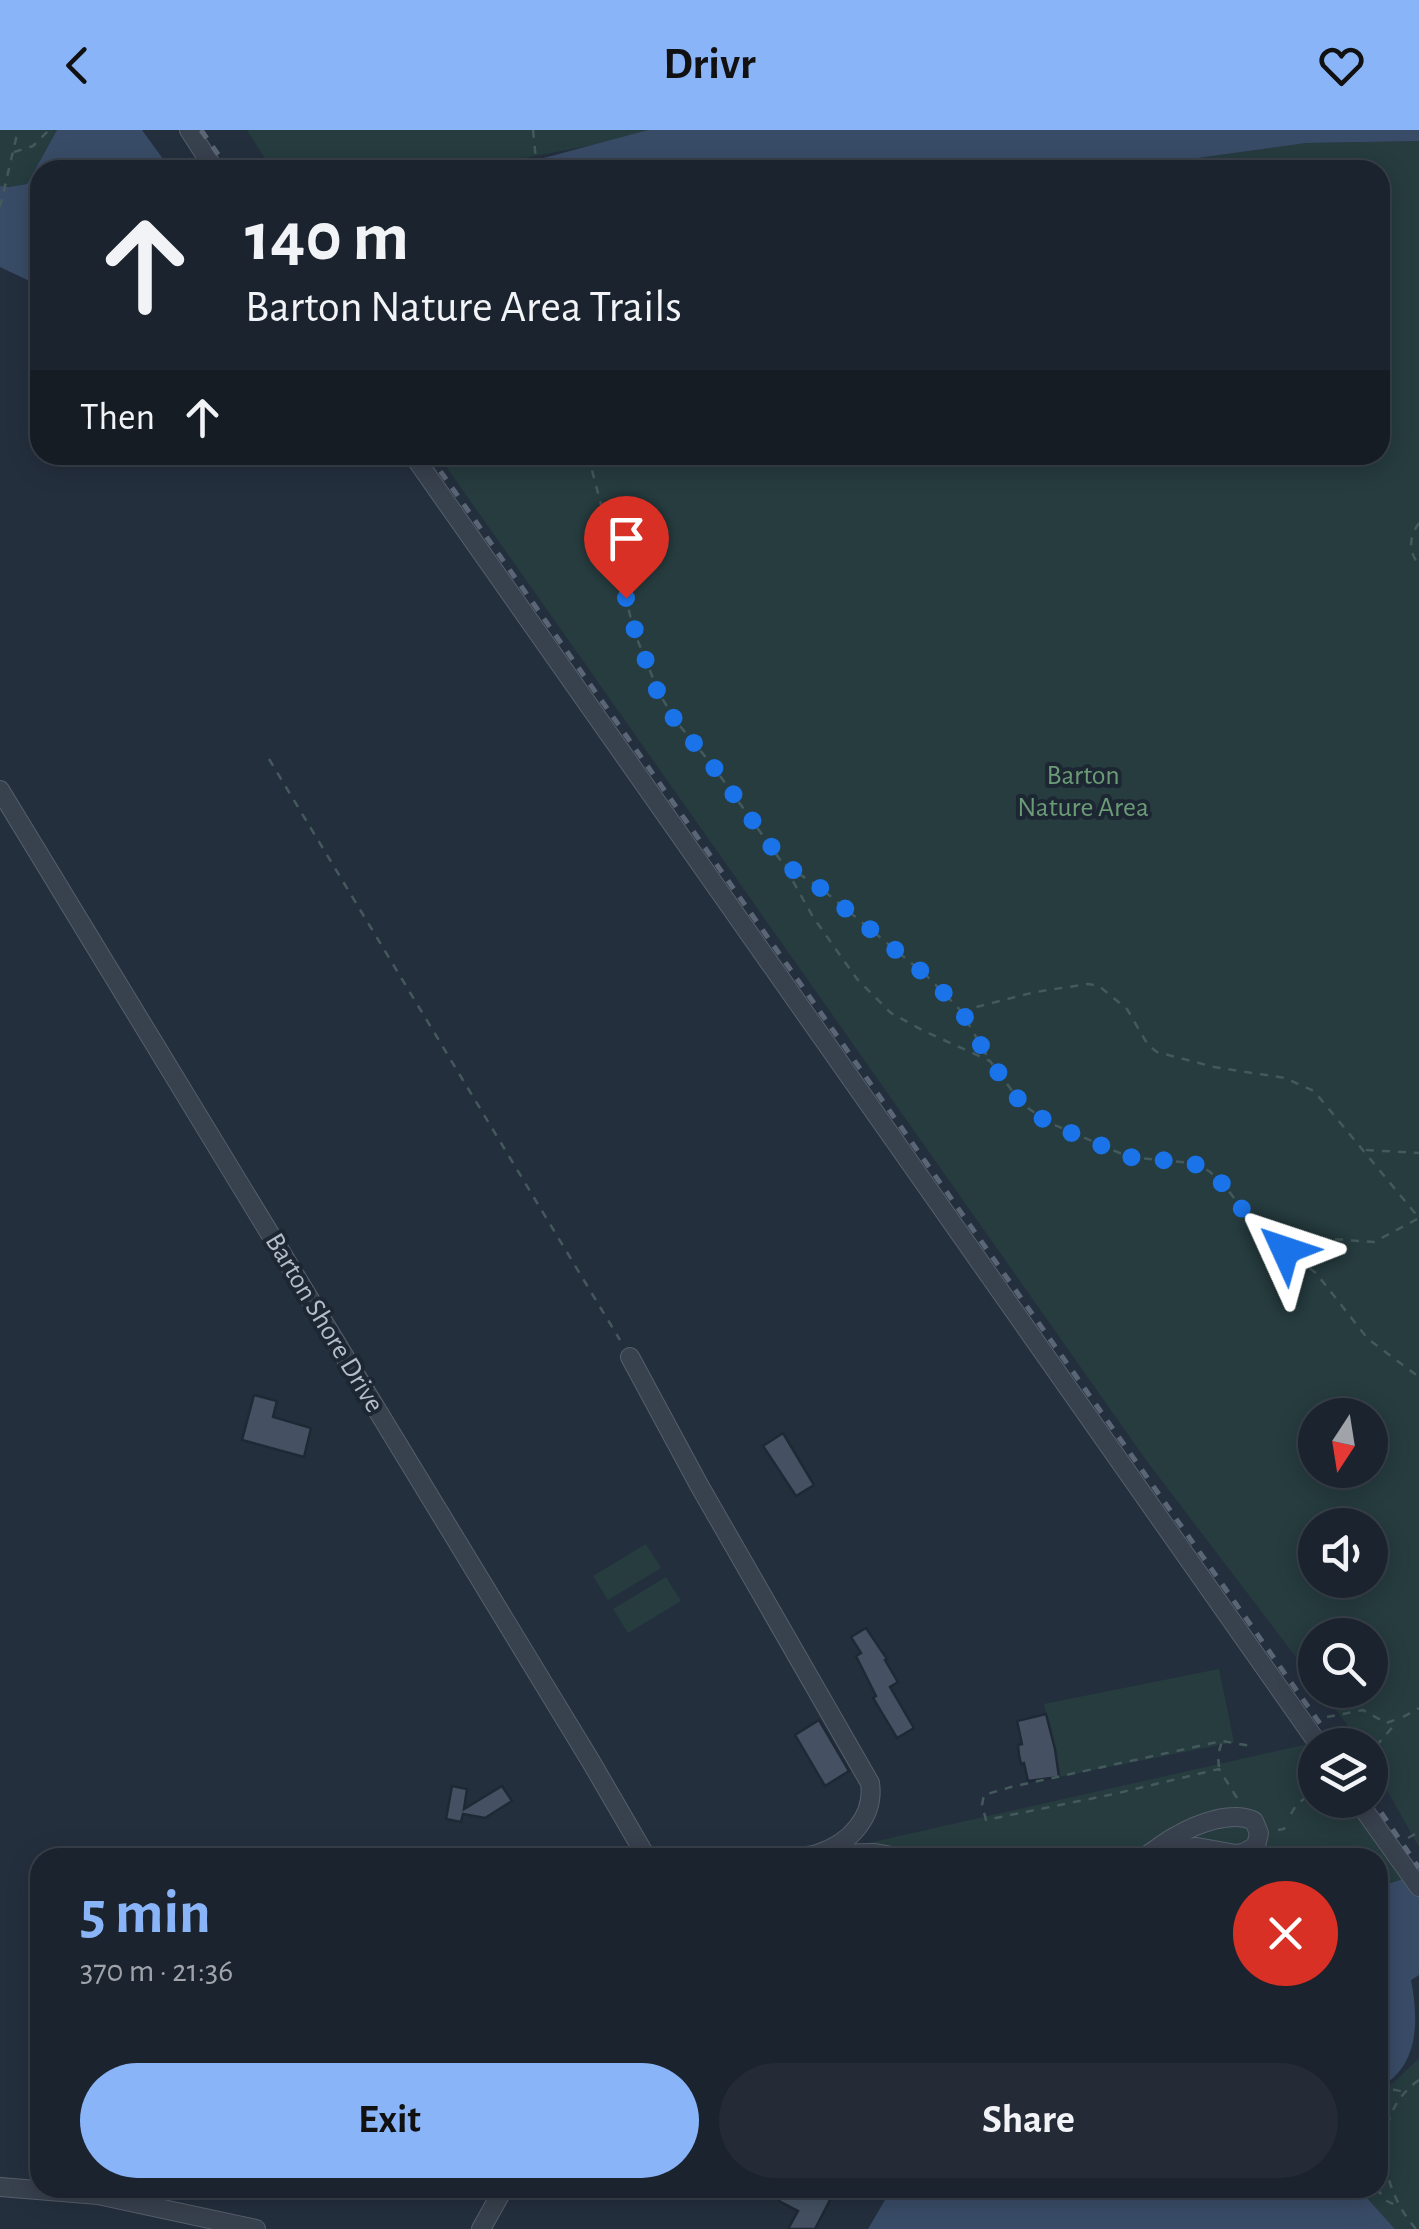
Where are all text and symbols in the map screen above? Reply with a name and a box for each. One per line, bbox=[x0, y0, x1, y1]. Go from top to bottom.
icon: back bbox=[50, 38, 105, 93]
icon: heart bbox=[1314, 38, 1369, 93]
text: Drivr bbox=[663, 42, 756, 87]
icon: ahead bbox=[80, 200, 210, 330]
text: 140 m bbox=[245, 203, 409, 273]
text: Barton Nature Area Trails bbox=[245, 285, 682, 330]
icon: ahead bbox=[175, 390, 230, 445]
text: Then bbox=[80, 399, 155, 437]
pin bbox=[584, 496, 669, 599]
icon: arrive bbox=[599, 511, 654, 566]
park label: Barton Nature Area bbox=[1017, 762, 1149, 822]
position arrow bbox=[1233, 1198, 1337, 1302]
street label: Barton Shore Drive bbox=[260, 1229, 388, 1417]
north arrow bbox=[1298, 1398, 1388, 1488]
map controls bbox=[1298, 1398, 1388, 1818]
button: sound bbox=[1298, 1508, 1388, 1598]
button: search bbox=[1298, 1618, 1388, 1708]
button: layers bbox=[1298, 1728, 1388, 1818]
button: close bbox=[1233, 1881, 1338, 1986]
text: 5 min bbox=[80, 1884, 211, 1944]
text: 370 m · 21:36 bbox=[80, 1955, 233, 1987]
button: Exit bbox=[80, 2063, 699, 2178]
button: Share bbox=[719, 2063, 1338, 2178]

